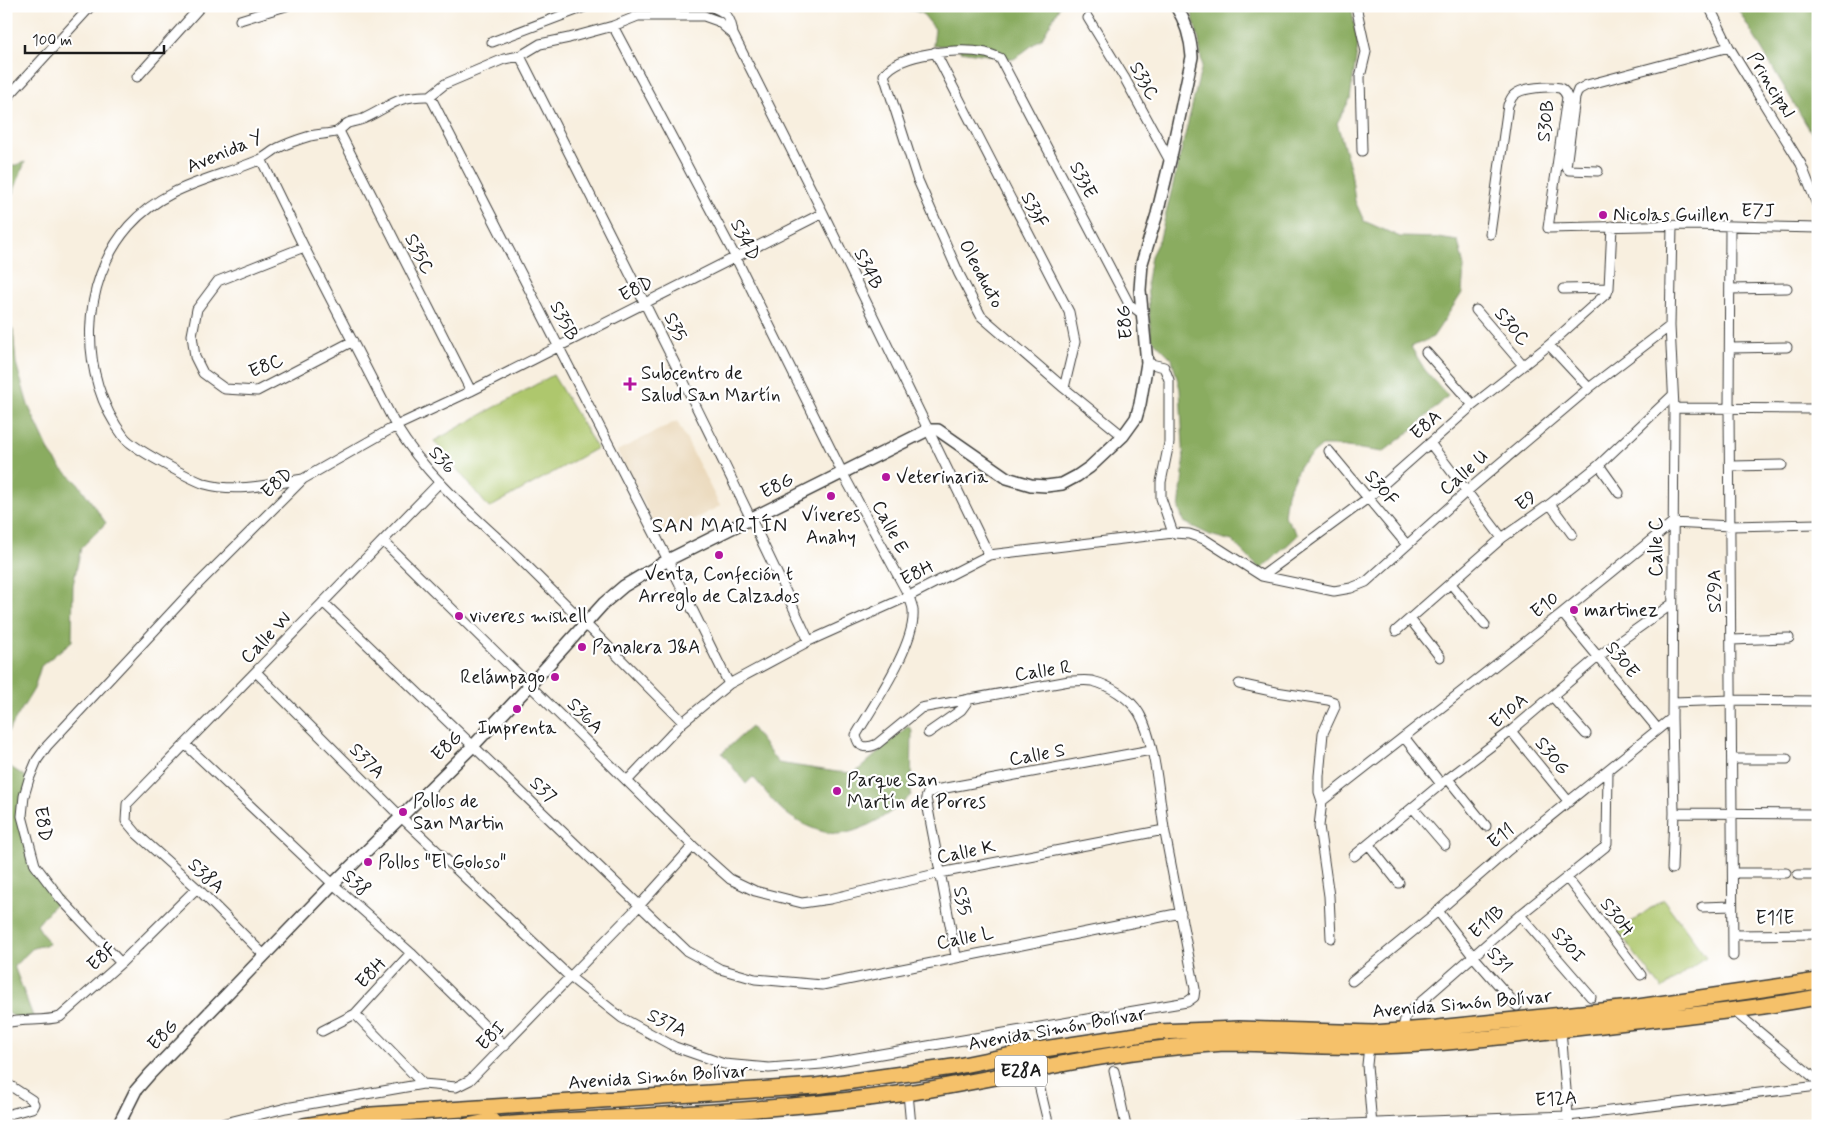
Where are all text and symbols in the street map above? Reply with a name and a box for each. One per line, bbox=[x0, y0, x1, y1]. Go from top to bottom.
scale bar bbox=[25, 22, 164, 54]
text: 100 m bbox=[32, 31, 72, 51]
street label: Principal bbox=[1741, 48, 1801, 123]
street label: S33C bbox=[1123, 57, 1165, 105]
street label: S30B bbox=[1531, 99, 1561, 143]
street label: Avenida Y bbox=[183, 125, 267, 179]
street label: S33E bbox=[1063, 157, 1103, 203]
street label: S33F bbox=[1014, 188, 1054, 232]
street label: E7J bbox=[1741, 198, 1775, 224]
place label: Nicolas Guillen bbox=[1613, 203, 1729, 228]
marker: Nicolas Guillen bbox=[1597, 209, 1609, 221]
street label: S34D bbox=[724, 215, 766, 265]
street label: S35C bbox=[398, 229, 440, 279]
street label: Oleoducto bbox=[952, 235, 1010, 313]
street label: S34B bbox=[847, 244, 889, 294]
street label: E8D bbox=[615, 270, 657, 308]
street label: S35B bbox=[543, 297, 585, 345]
street label: S30C bbox=[1488, 302, 1536, 352]
street label: E8G bbox=[1111, 304, 1139, 340]
street label: S35 bbox=[657, 308, 693, 346]
street label: E8C bbox=[245, 348, 288, 384]
place label: Subcentro de Salud San Martín bbox=[641, 361, 781, 408]
marker: Subcentro de Salud San Martín bbox=[623, 377, 637, 391]
street label: E8A bbox=[1405, 404, 1447, 446]
street label: S36 bbox=[423, 441, 461, 479]
street label: Calle U bbox=[1434, 445, 1494, 501]
street label: E8D bbox=[256, 462, 298, 504]
place label: Veterinaria bbox=[896, 465, 989, 490]
street label: S30F bbox=[1359, 465, 1403, 511]
street label: E8G bbox=[756, 467, 798, 505]
marker: Veterinaria bbox=[880, 471, 892, 483]
street label: E9 bbox=[1510, 485, 1542, 517]
marker: Víveres Anahy bbox=[825, 490, 837, 502]
street label: Calle E bbox=[866, 496, 914, 558]
place label: Víveres Anahy bbox=[801, 503, 861, 550]
district label: SAN MARTÍN bbox=[652, 512, 788, 540]
street label: Calle C bbox=[1644, 517, 1669, 577]
marker: Venta, Confeción t Arreglo de Calzados bbox=[713, 549, 725, 561]
street label: E8H bbox=[896, 554, 938, 592]
place label: Venta, Confeción t Arreglo de Calzados bbox=[638, 562, 800, 611]
street label: S29A bbox=[1702, 569, 1728, 613]
street label: E10 bbox=[1525, 586, 1565, 624]
place label: martinez bbox=[1584, 598, 1658, 623]
place label: viveres mishell bbox=[469, 604, 587, 629]
marker: martinez bbox=[1568, 604, 1580, 616]
street label: Calle W bbox=[235, 607, 297, 669]
marker: viveres mishell bbox=[453, 610, 465, 622]
place label: Panalera J&A bbox=[592, 635, 700, 660]
street label: S30E bbox=[1599, 636, 1645, 684]
marker: Panalera J&A bbox=[576, 641, 588, 653]
street label: Calle R bbox=[1013, 655, 1073, 687]
place label: Relámpago bbox=[460, 665, 545, 692]
marker: Relámpago bbox=[549, 671, 561, 683]
street label: E10A bbox=[1485, 688, 1533, 734]
street label: S36A bbox=[561, 692, 609, 740]
marker: Imprenta bbox=[511, 703, 523, 715]
place label: Imprenta bbox=[478, 716, 557, 741]
street label: E8G bbox=[426, 725, 468, 767]
street label: S30G bbox=[1529, 732, 1575, 780]
street label: S37A bbox=[344, 738, 390, 784]
street label: Calle S bbox=[1007, 738, 1067, 772]
place label: Parque San Martín de Porres bbox=[847, 768, 986, 815]
street label: S37 bbox=[524, 771, 562, 809]
marker: Parque San Martín de Porres bbox=[831, 785, 843, 797]
place label: Pollos de San Martin bbox=[413, 789, 504, 836]
street label: E8D bbox=[28, 805, 58, 843]
marker: Pollos de San Martin bbox=[397, 806, 409, 818]
street label: E11 bbox=[1482, 818, 1520, 854]
street label: Calle K bbox=[934, 834, 998, 870]
place label: Pollos "El Goloso" bbox=[378, 850, 506, 875]
street label: S38A bbox=[182, 853, 230, 899]
marker: Pollos "El Goloso" bbox=[362, 856, 374, 868]
street label: S38 bbox=[337, 864, 375, 902]
street label: S35 bbox=[947, 884, 977, 918]
street label: S30H bbox=[1594, 893, 1640, 941]
street label: E11B bbox=[1464, 900, 1510, 944]
street label: E11E bbox=[1756, 906, 1794, 931]
street label: Calle L bbox=[934, 920, 996, 956]
street label: S30I bbox=[1545, 922, 1591, 968]
street label: E8F bbox=[82, 937, 122, 977]
street label: S31 bbox=[1481, 941, 1517, 979]
street label: E8H bbox=[350, 952, 392, 994]
street label: Avenida Simón Bolívar bbox=[1371, 984, 1553, 1024]
street label: Avenida Simón Bolívar bbox=[966, 1001, 1148, 1057]
street label: S37A bbox=[643, 1003, 691, 1043]
street label: E8G bbox=[142, 1014, 184, 1056]
street label: E8I bbox=[471, 1016, 511, 1056]
road number: E28A bbox=[995, 1056, 1047, 1086]
street label: Avenida Simón Bolívar bbox=[567, 1058, 749, 1096]
street label: E12A bbox=[1534, 1085, 1578, 1113]

